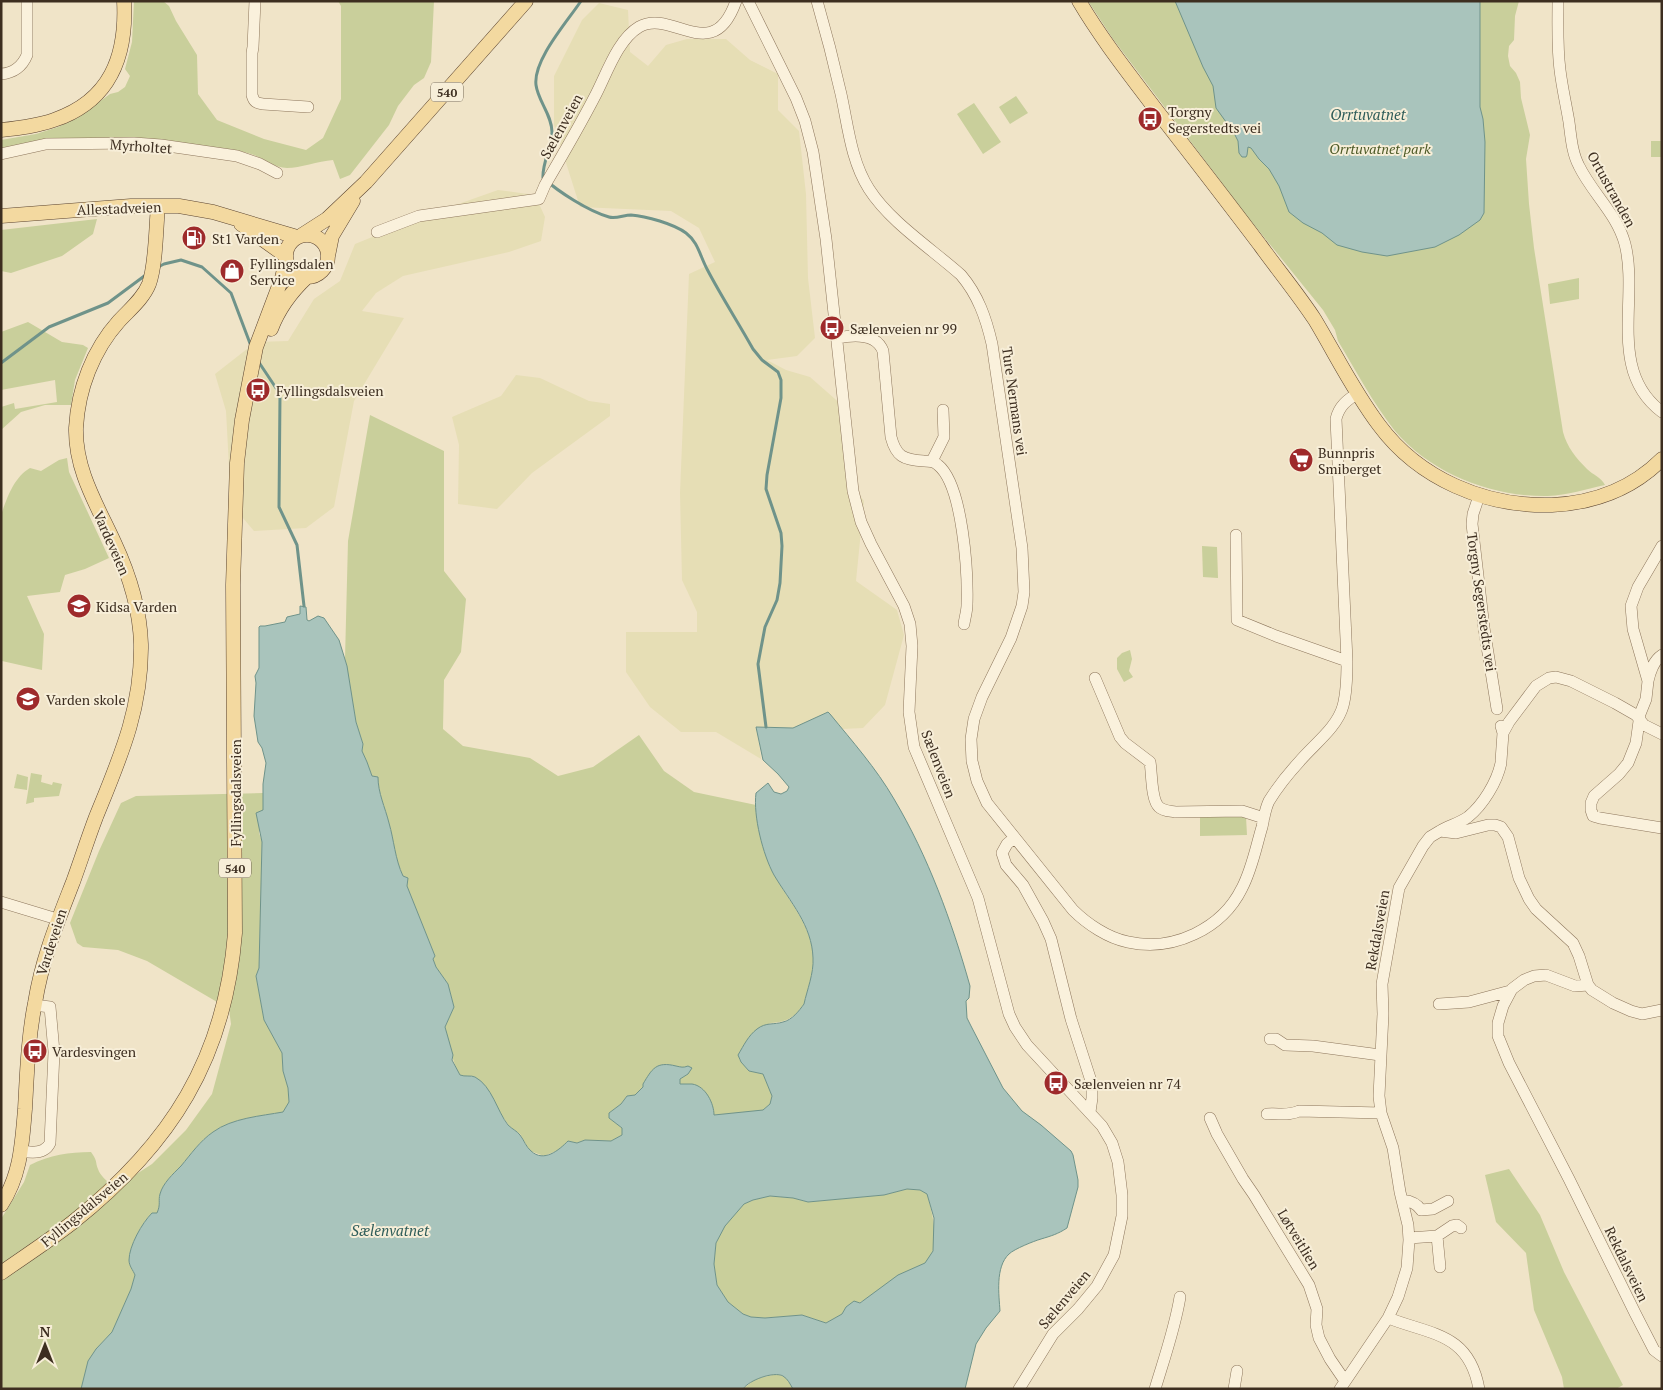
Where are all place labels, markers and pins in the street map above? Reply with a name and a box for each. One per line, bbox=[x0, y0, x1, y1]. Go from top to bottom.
place label: Torgny Segerstedts vei bbox=[1168, 102, 1261, 137]
bus stop icon: Torgny Segerstedts vei bbox=[1137, 106, 1163, 132]
fuel station icon: St1 Varden bbox=[181, 225, 207, 251]
place label: St1 Varden bbox=[212, 229, 280, 248]
place label: Fyllingsdalen Service bbox=[250, 254, 334, 289]
shop icon: Fyllingsdalen Service bbox=[219, 258, 245, 284]
bus stop icon: Sælenveien nr 99 bbox=[819, 315, 845, 341]
place label: Sælenveien nr 99 bbox=[850, 319, 957, 338]
bus stop icon: Fyllingsdalsveien bbox=[245, 377, 271, 403]
place label: Fyllingsdalsveien bbox=[276, 381, 384, 400]
place label: Bunnpris Smiberget bbox=[1318, 443, 1382, 478]
supermarket icon: Bunnpris Smiberget bbox=[1288, 447, 1314, 473]
school or university icon: Kidsa Varden bbox=[66, 593, 92, 619]
place label: Kidsa Varden bbox=[96, 597, 178, 616]
school or university icon: Varden skole bbox=[15, 686, 41, 712]
place label: Varden skole bbox=[46, 690, 126, 709]
bus stop icon: Vardesvingen bbox=[22, 1038, 48, 1064]
place label: Vardesvingen bbox=[52, 1042, 137, 1061]
bus stop icon: Sælenveien nr 74 bbox=[1043, 1070, 1069, 1096]
place label: Sælenveien nr 74 bbox=[1074, 1074, 1181, 1093]

